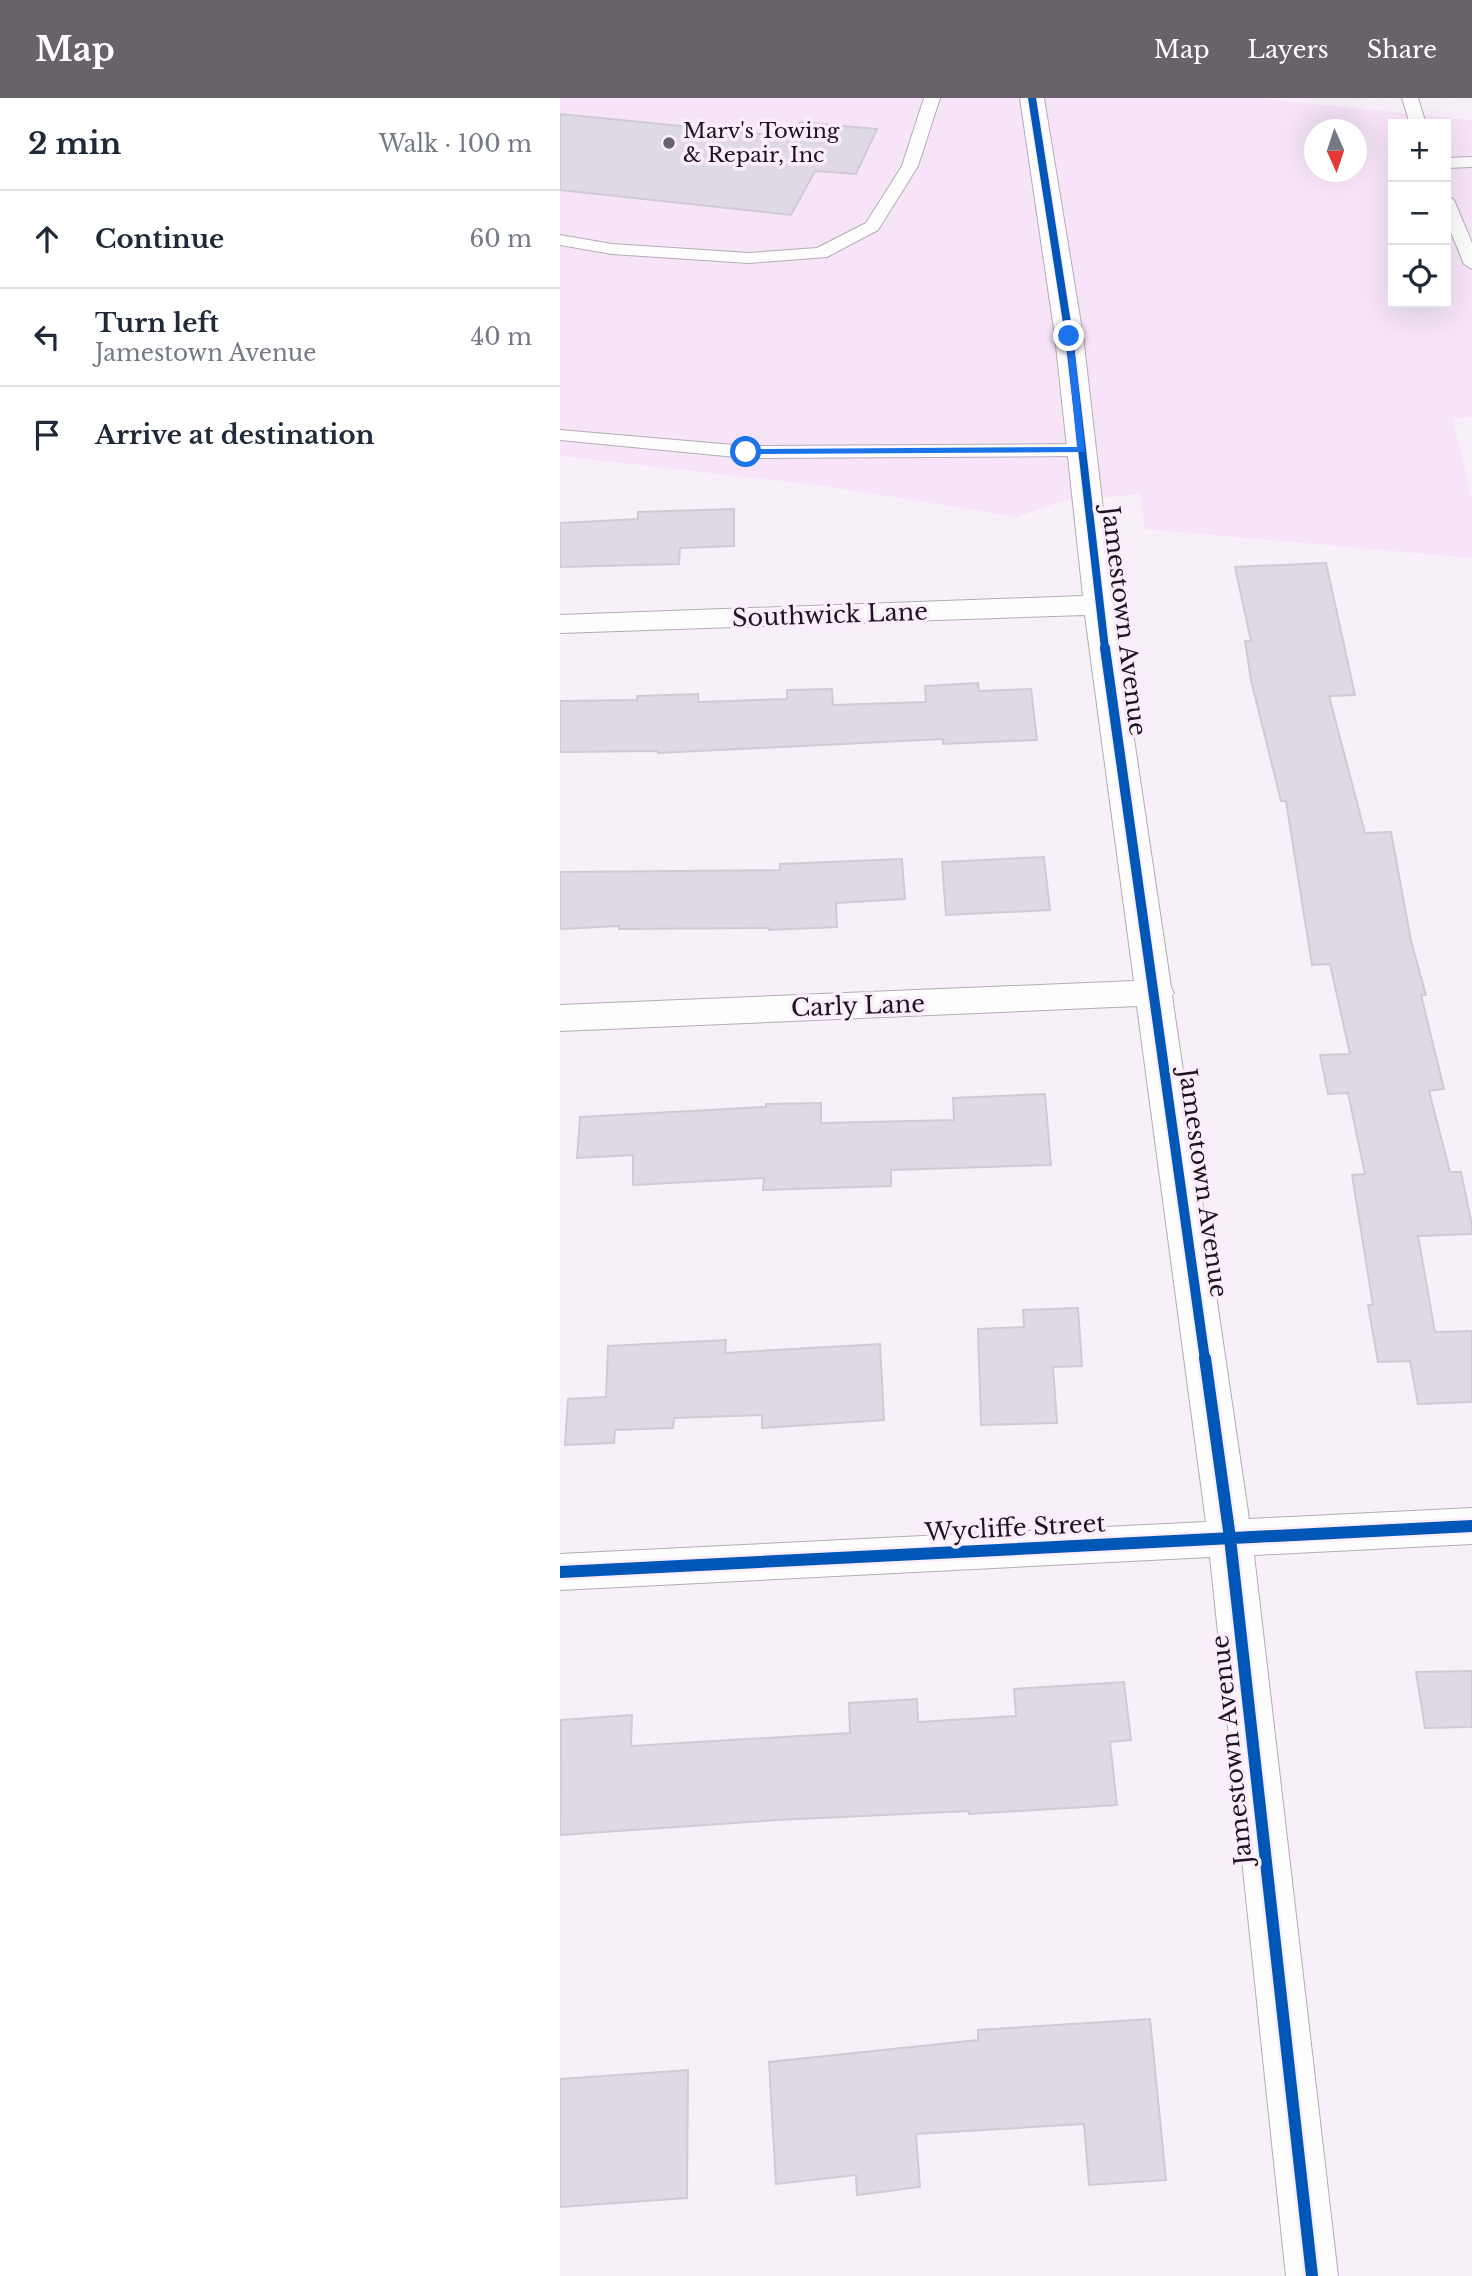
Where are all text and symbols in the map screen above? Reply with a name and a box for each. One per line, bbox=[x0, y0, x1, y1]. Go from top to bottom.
text: Map bbox=[35, 29, 115, 70]
text: Map bbox=[1154, 35, 1210, 64]
text: Layers bbox=[1248, 35, 1329, 64]
text: Share bbox=[1367, 35, 1437, 64]
place label: Marv's Towing & Repair, Inc bbox=[683, 118, 840, 168]
north arrow bbox=[1304, 119, 1367, 182]
map controls bbox=[1388, 119, 1451, 308]
button: + bbox=[1388, 119, 1451, 182]
text: 2 min bbox=[28, 125, 121, 162]
text: Walk · 100 m bbox=[379, 130, 532, 158]
marker: Marv's Towing & Repair, Inc bbox=[661, 135, 677, 151]
button: − bbox=[1388, 182, 1451, 245]
icon: ahead bbox=[28, 220, 66, 258]
text: Continue bbox=[95, 223, 224, 255]
text: 60 m bbox=[470, 225, 532, 253]
button: locate bbox=[1388, 245, 1451, 308]
text: Turn left bbox=[95, 307, 219, 339]
icon: left bbox=[28, 318, 66, 356]
route end bbox=[1053, 320, 1084, 351]
text: 40 m bbox=[471, 323, 532, 351]
text: Jamestown Avenue bbox=[95, 339, 316, 367]
icon: arrive bbox=[28, 416, 66, 454]
text: Arrive at destination bbox=[95, 419, 375, 451]
route start bbox=[730, 436, 761, 467]
street label: Jamestown Avenue bbox=[1096, 502, 1153, 737]
street label: Southwick Lane bbox=[731, 597, 929, 632]
street label: Carly Lane bbox=[790, 989, 926, 1022]
street label: Jamestown Avenue bbox=[1173, 1064, 1234, 1299]
street label: Wycliffe Street bbox=[923, 1508, 1106, 1547]
street label: Jamestown Avenue bbox=[1205, 1634, 1258, 1869]

